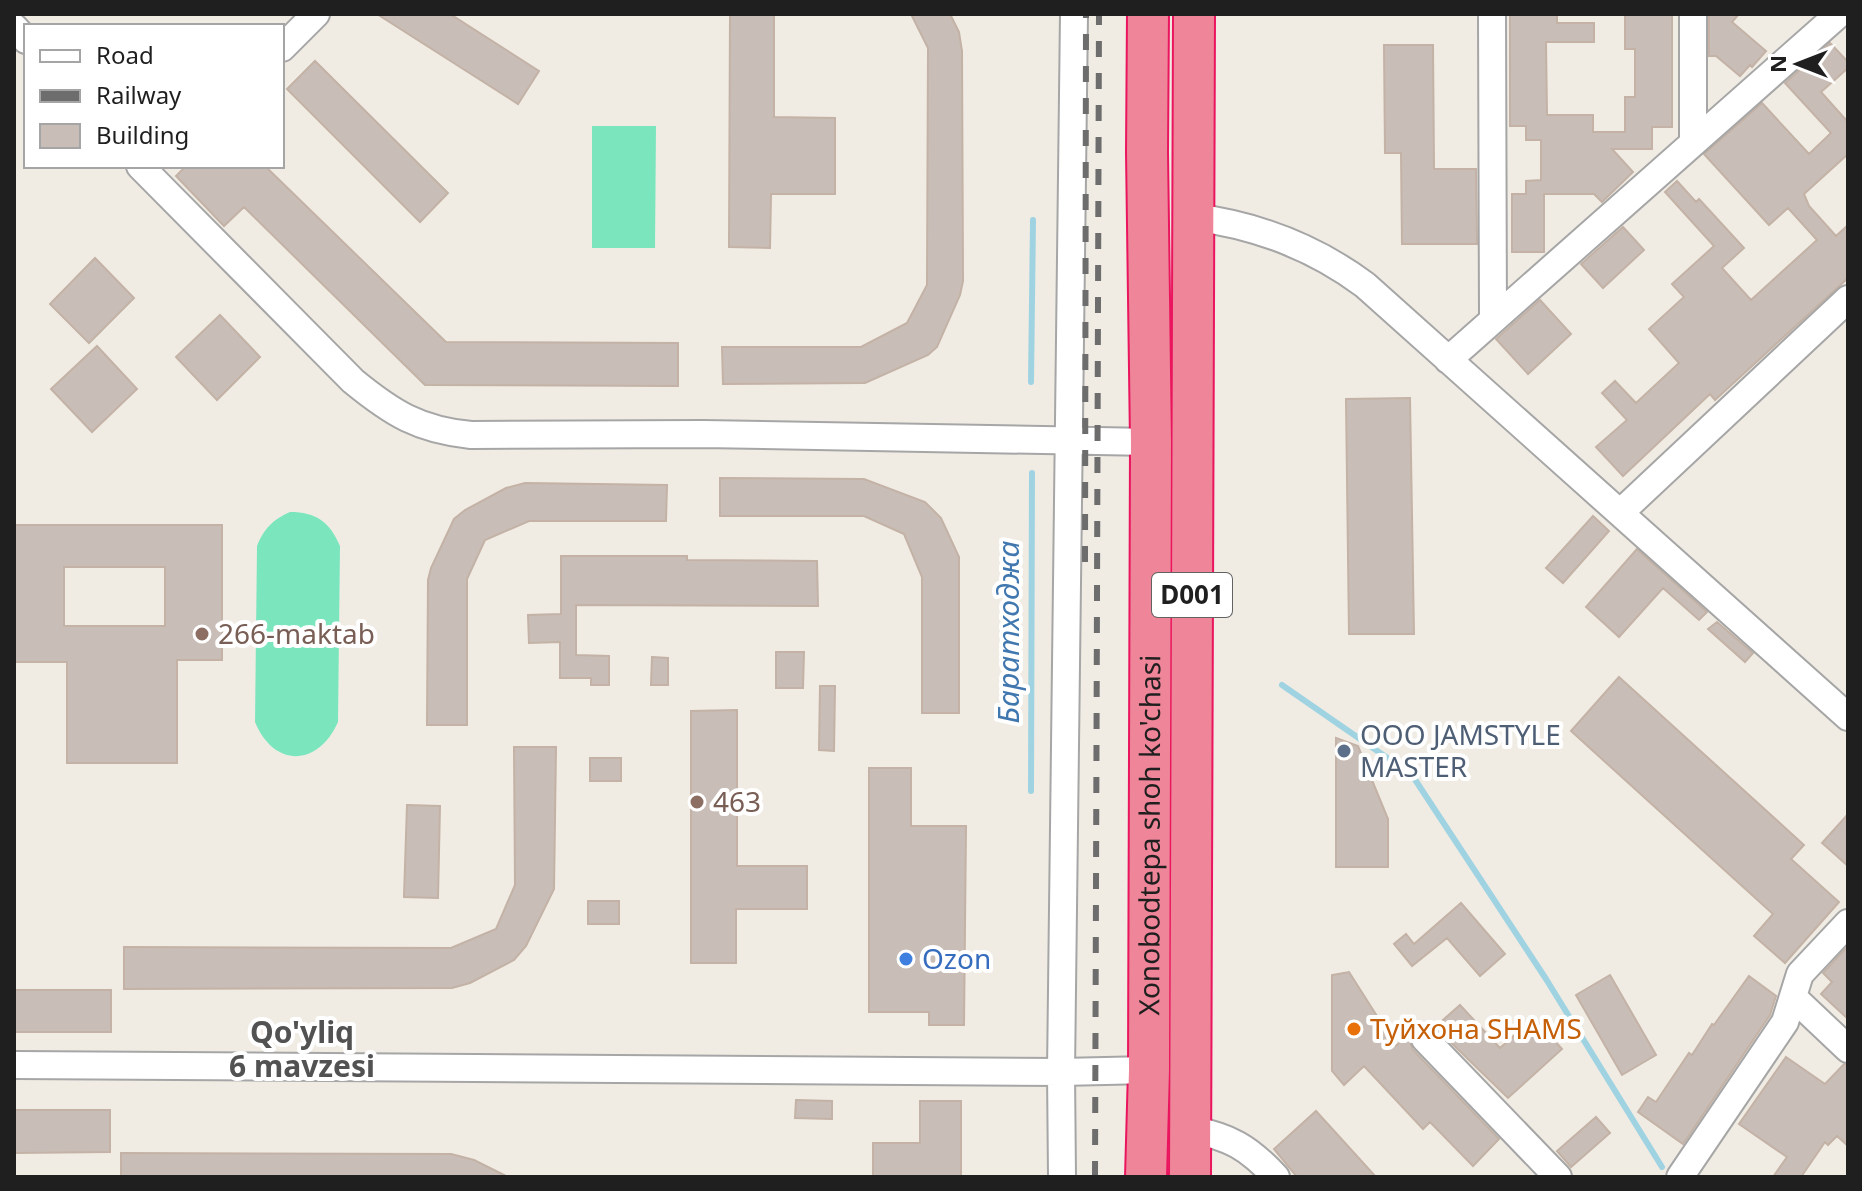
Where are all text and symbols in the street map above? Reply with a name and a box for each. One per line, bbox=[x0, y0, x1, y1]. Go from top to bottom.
legend bbox=[24, 24, 284, 168]
north arrow bbox=[1758, 24, 1838, 104]
text: Road bbox=[96, 38, 154, 71]
text: N bbox=[1762, 55, 1792, 73]
text: Railway bbox=[96, 78, 182, 111]
text: Building bbox=[96, 118, 189, 151]
water label: Баратходжа bbox=[987, 541, 1028, 723]
road number: D001 bbox=[1152, 573, 1232, 617]
place label: 266-maktab bbox=[218, 614, 375, 652]
marker: 266-maktab bbox=[193, 625, 211, 643]
street label: Xonobodtepa shoh ko'chasi bbox=[1129, 655, 1168, 1016]
place label: OOO JAMSTYLE MASTER bbox=[1360, 715, 1561, 785]
marker: OOO JAMSTYLE MASTER bbox=[1335, 742, 1353, 760]
place label: 463 bbox=[713, 782, 761, 820]
marker: 463 bbox=[688, 793, 706, 811]
place label: Ozon bbox=[922, 939, 991, 977]
marker: Ozon bbox=[897, 950, 915, 968]
place label: Туйхона SHAMS bbox=[1370, 1009, 1582, 1047]
district label: Qo'yliq 6 mavzesi bbox=[229, 1011, 375, 1086]
marker: Туйхона SHAMS bbox=[1345, 1020, 1363, 1038]

